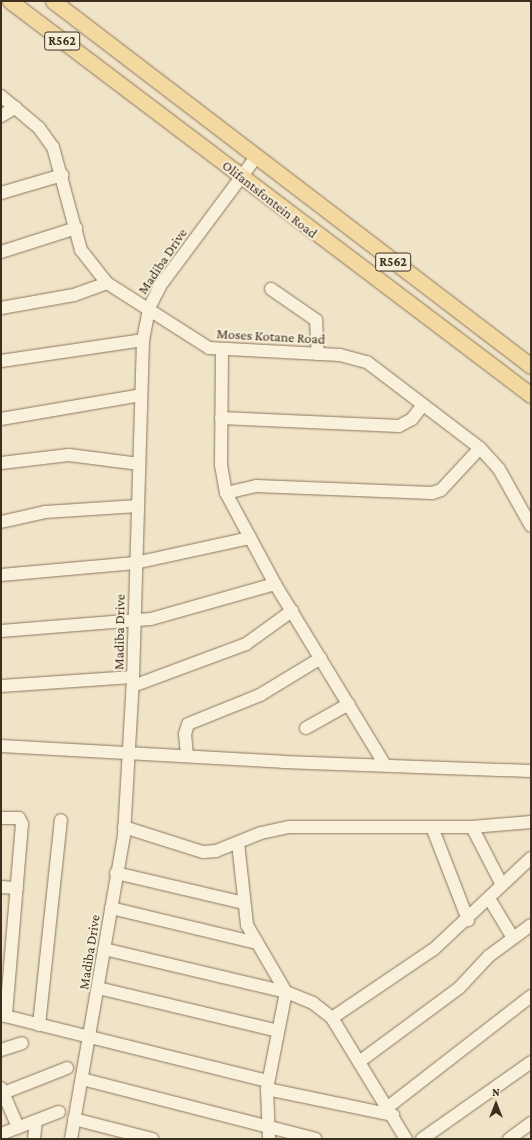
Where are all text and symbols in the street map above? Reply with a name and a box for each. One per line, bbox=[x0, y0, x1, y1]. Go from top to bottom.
road number: R562 bbox=[44, 30, 80, 52]
street label: Olifantsfontein Road bbox=[219, 157, 321, 241]
street label: Madiba Drive bbox=[134, 225, 190, 297]
road number: R562 bbox=[375, 251, 411, 273]
street label: Moses Kotane Road bbox=[216, 325, 326, 347]
street label: Madiba Drive bbox=[110, 594, 128, 670]
street label: Madiba Drive bbox=[75, 913, 103, 991]
north arrow bbox=[476, 1084, 516, 1124]
text: N bbox=[492, 1086, 500, 1098]

